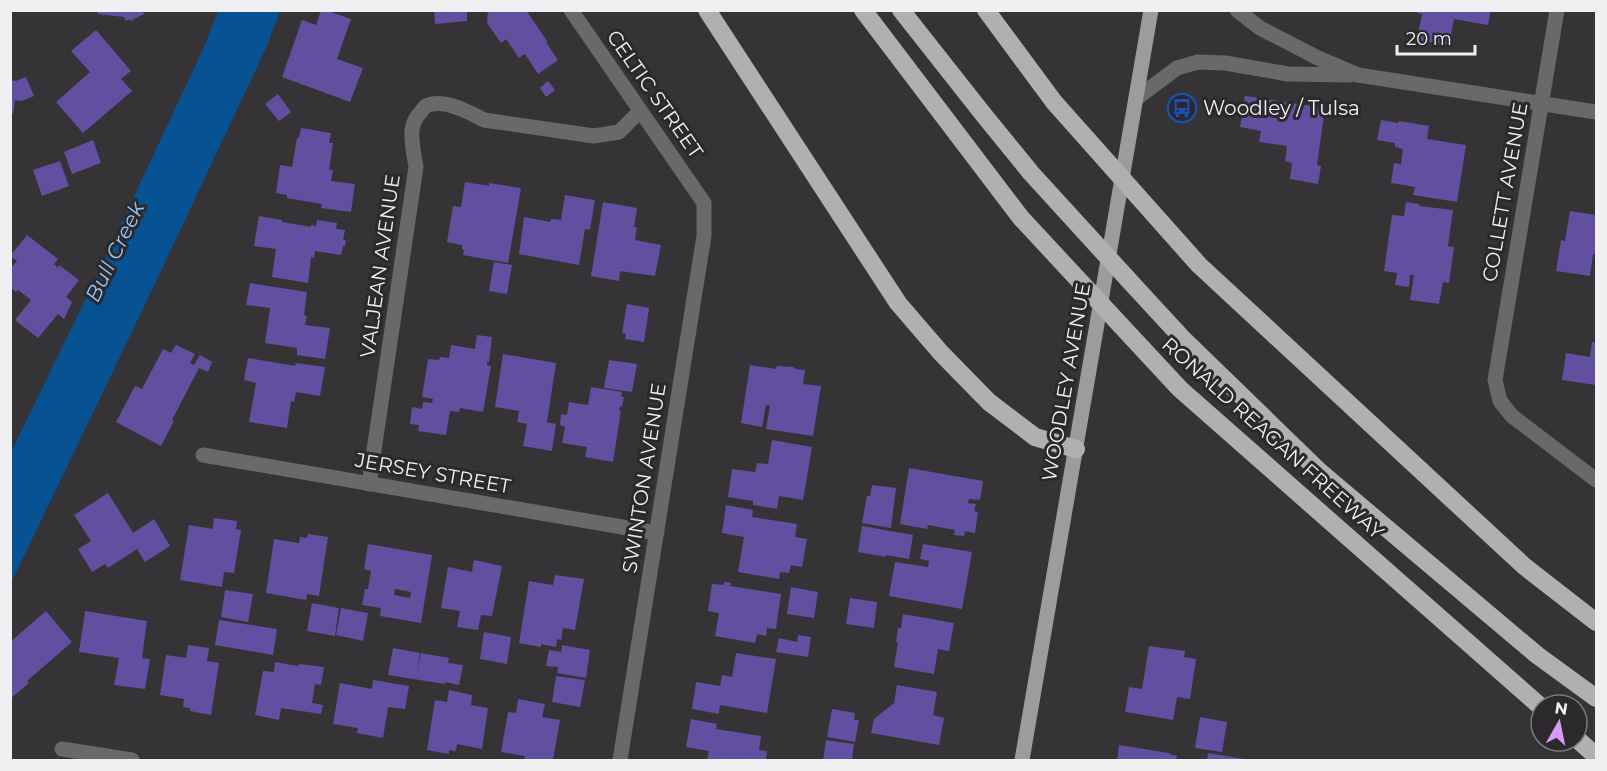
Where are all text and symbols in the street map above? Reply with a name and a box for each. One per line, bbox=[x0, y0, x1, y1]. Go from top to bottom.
scale bar bbox=[1397, 18, 1475, 56]
street label: CELTIC STREET bbox=[602, 25, 708, 163]
text: 20 m bbox=[1406, 28, 1452, 50]
bus stop icon: Woodley / Tulsa bbox=[1166, 92, 1198, 124]
place label: Woodley / Tulsa bbox=[1203, 96, 1360, 120]
street label: COLLETT AVENUE bbox=[1477, 100, 1533, 284]
street label: VALJEAN AVENUE bbox=[355, 173, 405, 359]
water label: Bull Creek bbox=[80, 196, 150, 306]
street label: WOODLEY AVENUE bbox=[1037, 281, 1095, 483]
street label: RONALD REAGAN FREEWAY bbox=[1157, 332, 1389, 544]
street label: SWINTON AVENUE bbox=[617, 381, 671, 575]
street label: JERSEY STREET bbox=[352, 447, 513, 499]
north arrow bbox=[1529, 693, 1589, 753]
text: N bbox=[1553, 698, 1569, 719]

